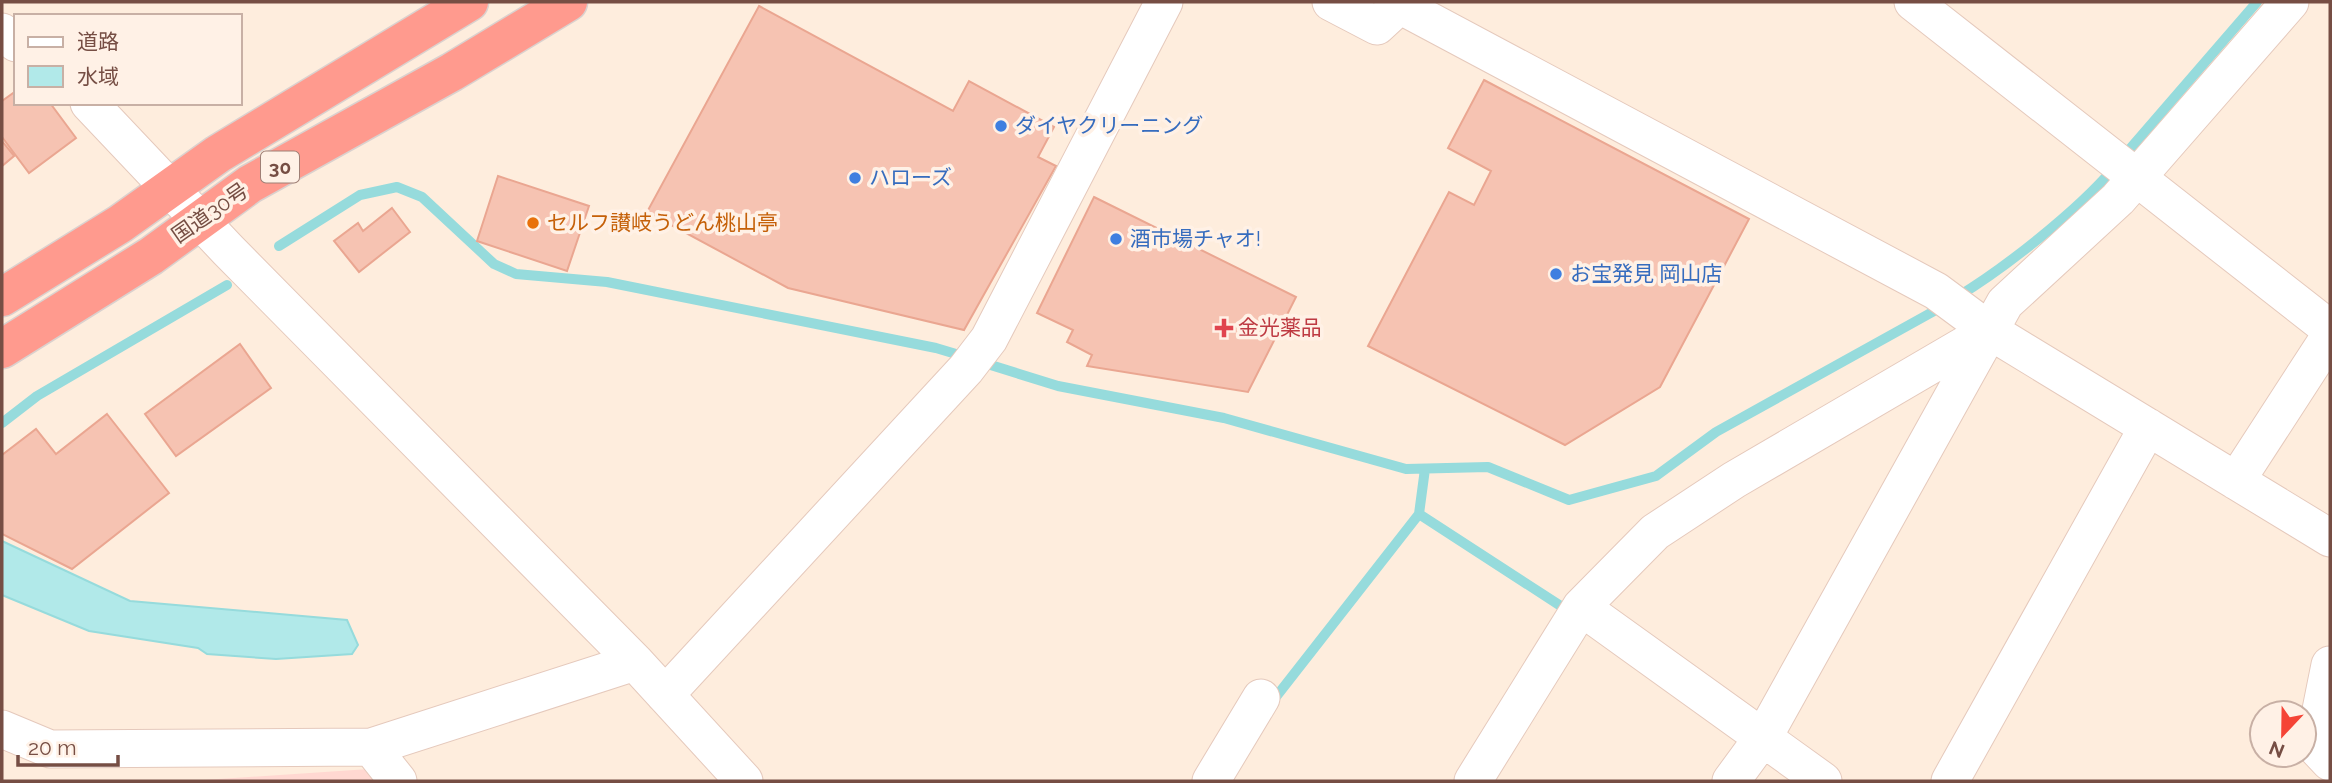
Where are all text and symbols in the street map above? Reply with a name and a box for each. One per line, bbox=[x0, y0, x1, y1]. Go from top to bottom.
legend bbox=[14, 14, 242, 105]
text: 道路 bbox=[77, 29, 119, 54]
text: 水域 bbox=[77, 64, 119, 89]
place label: ダイヤクリーニング bbox=[1015, 113, 1203, 138]
marker: ダイヤクリーニング bbox=[993, 118, 1009, 134]
road number: 30 bbox=[261, 152, 299, 182]
place label: ハローズ bbox=[869, 165, 952, 190]
marker: ハローズ bbox=[847, 170, 863, 186]
street label: 国道30号 bbox=[167, 177, 253, 248]
place label: セルフ讃岐うどん桃山亭 bbox=[547, 210, 778, 235]
marker: セルフ讃岐うどん桃山亭 bbox=[525, 215, 541, 231]
place label: 酒市場チャオ! bbox=[1130, 226, 1261, 251]
marker: 酒市場チャオ! bbox=[1108, 231, 1124, 247]
place label: お宝発見 岡山店 bbox=[1570, 261, 1722, 286]
marker: お宝発見 岡山店 bbox=[1548, 266, 1564, 282]
place label: 金光薬品 bbox=[1238, 315, 1322, 340]
marker: 金光薬品 bbox=[1216, 320, 1232, 336]
north arrow bbox=[2248, 699, 2318, 769]
scale bar bbox=[18, 724, 117, 768]
text: 20 m bbox=[28, 735, 76, 760]
text: N bbox=[2266, 737, 2287, 763]

